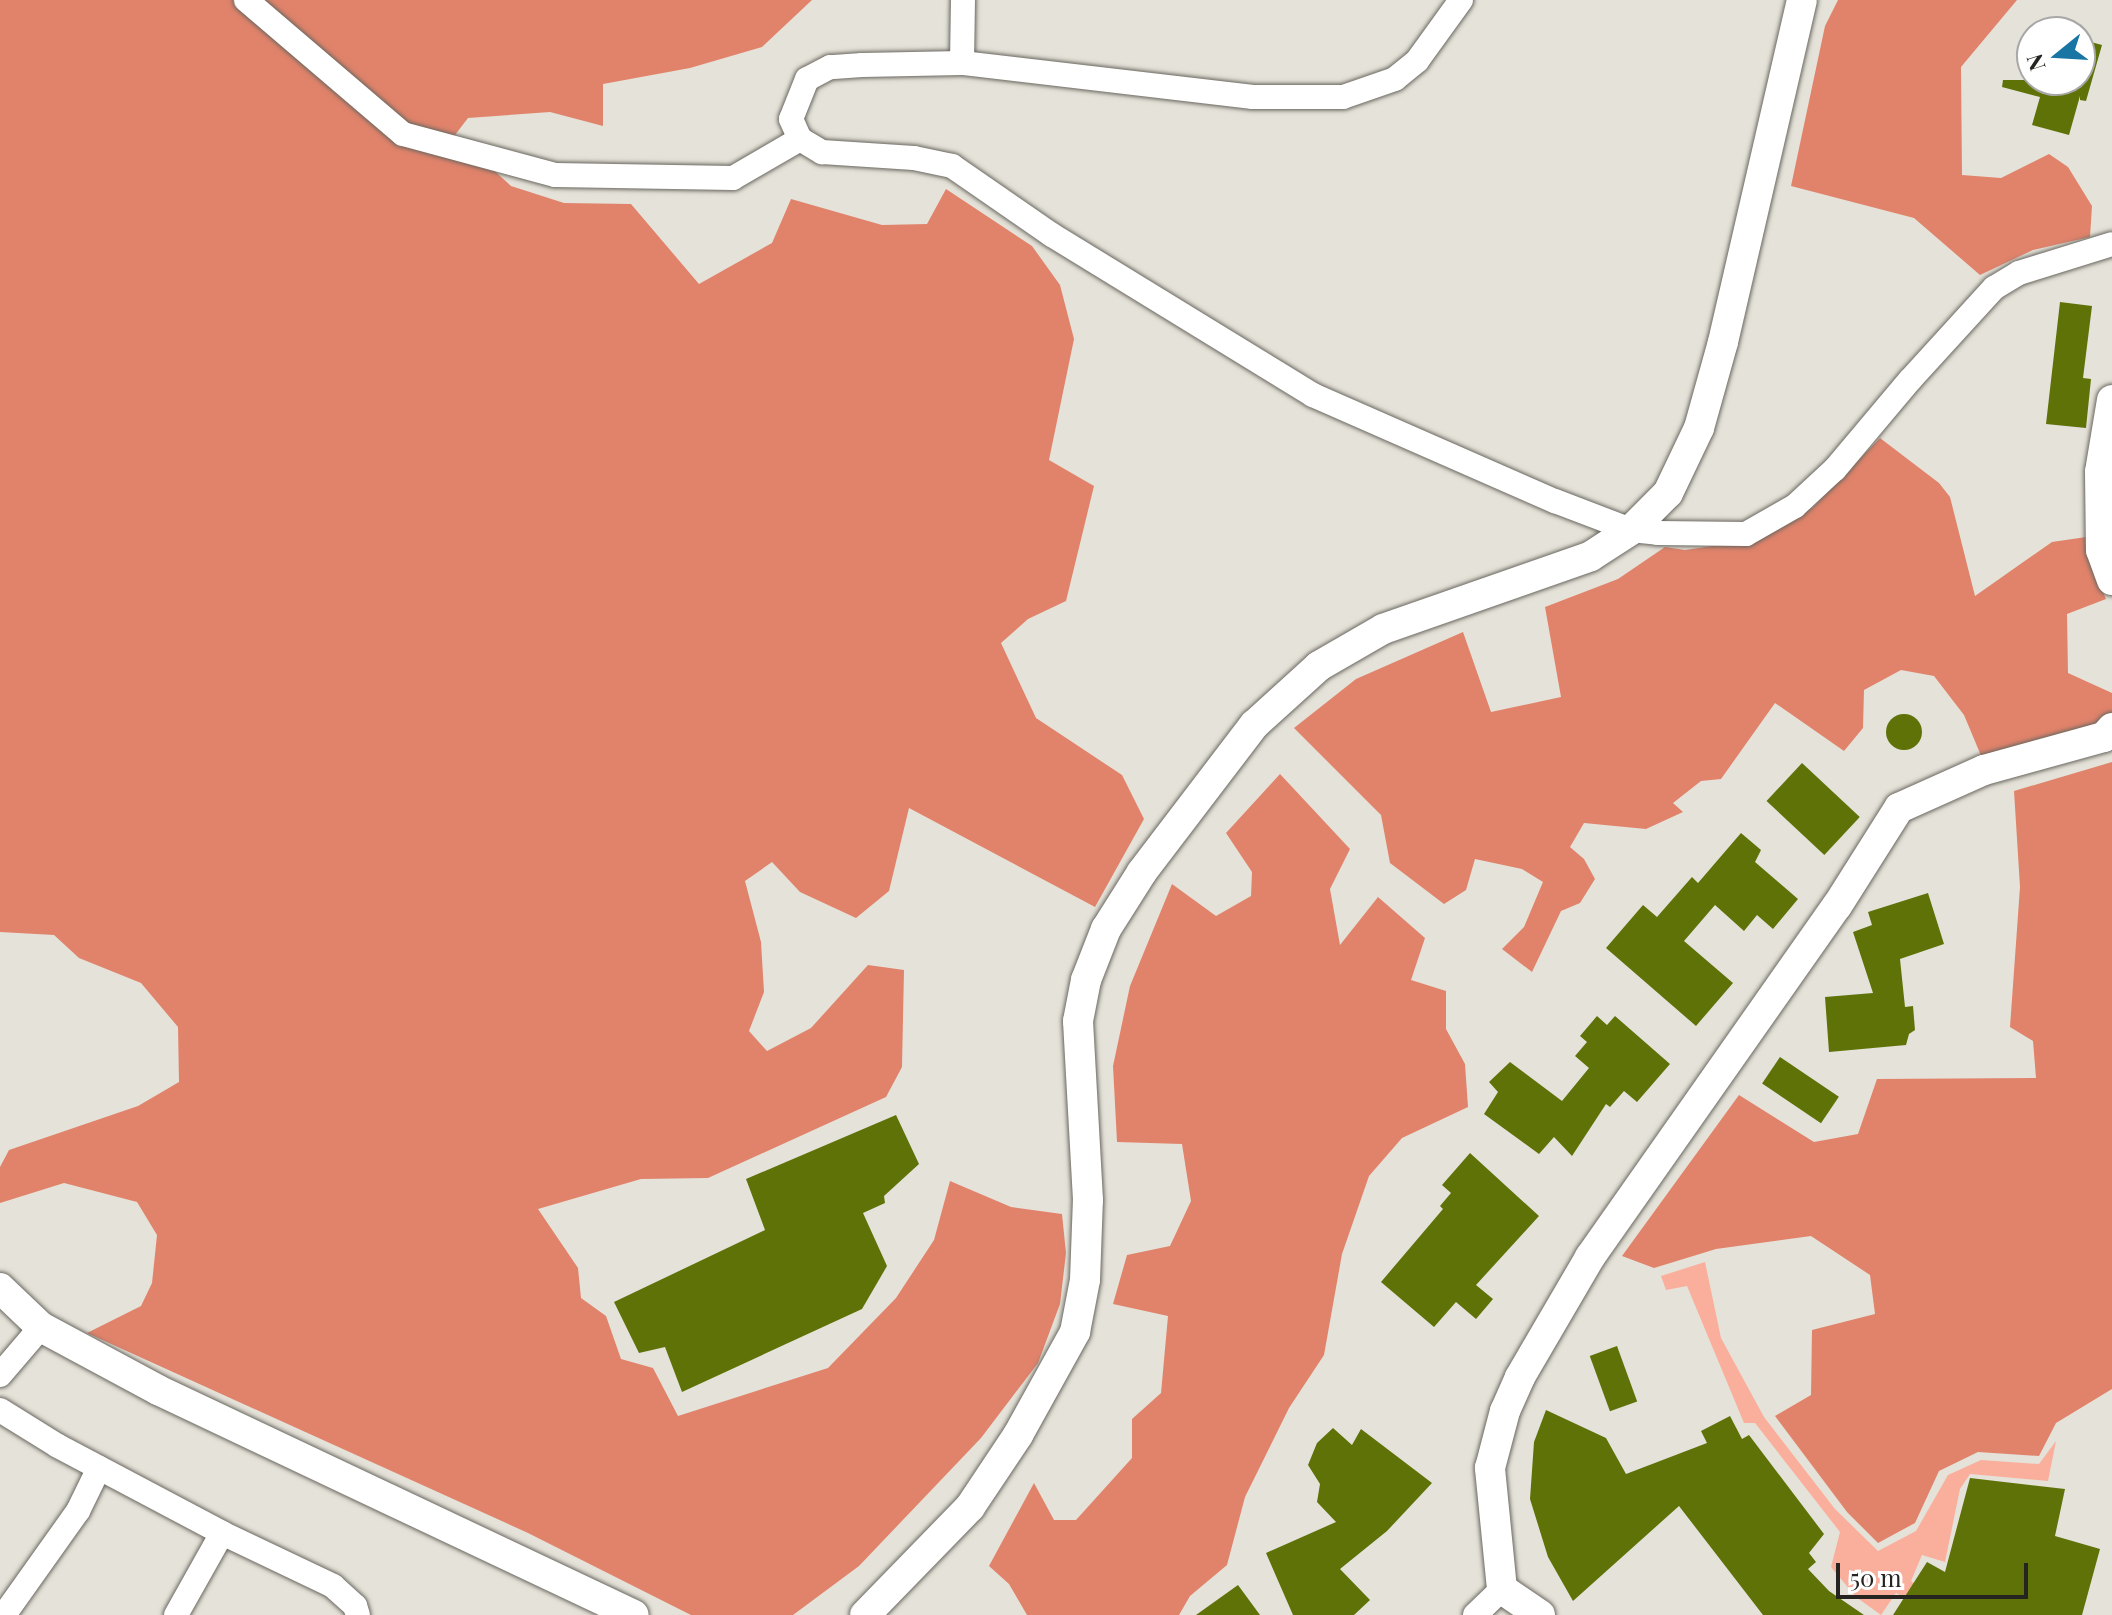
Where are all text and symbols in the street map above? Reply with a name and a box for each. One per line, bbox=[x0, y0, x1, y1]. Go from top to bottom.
north arrow bbox=[2016, 16, 2096, 96]
text: N bbox=[2018, 51, 2052, 75]
scale bar bbox=[1840, 1547, 2032, 1597]
text: 50 m bbox=[1850, 1561, 1902, 1593]

